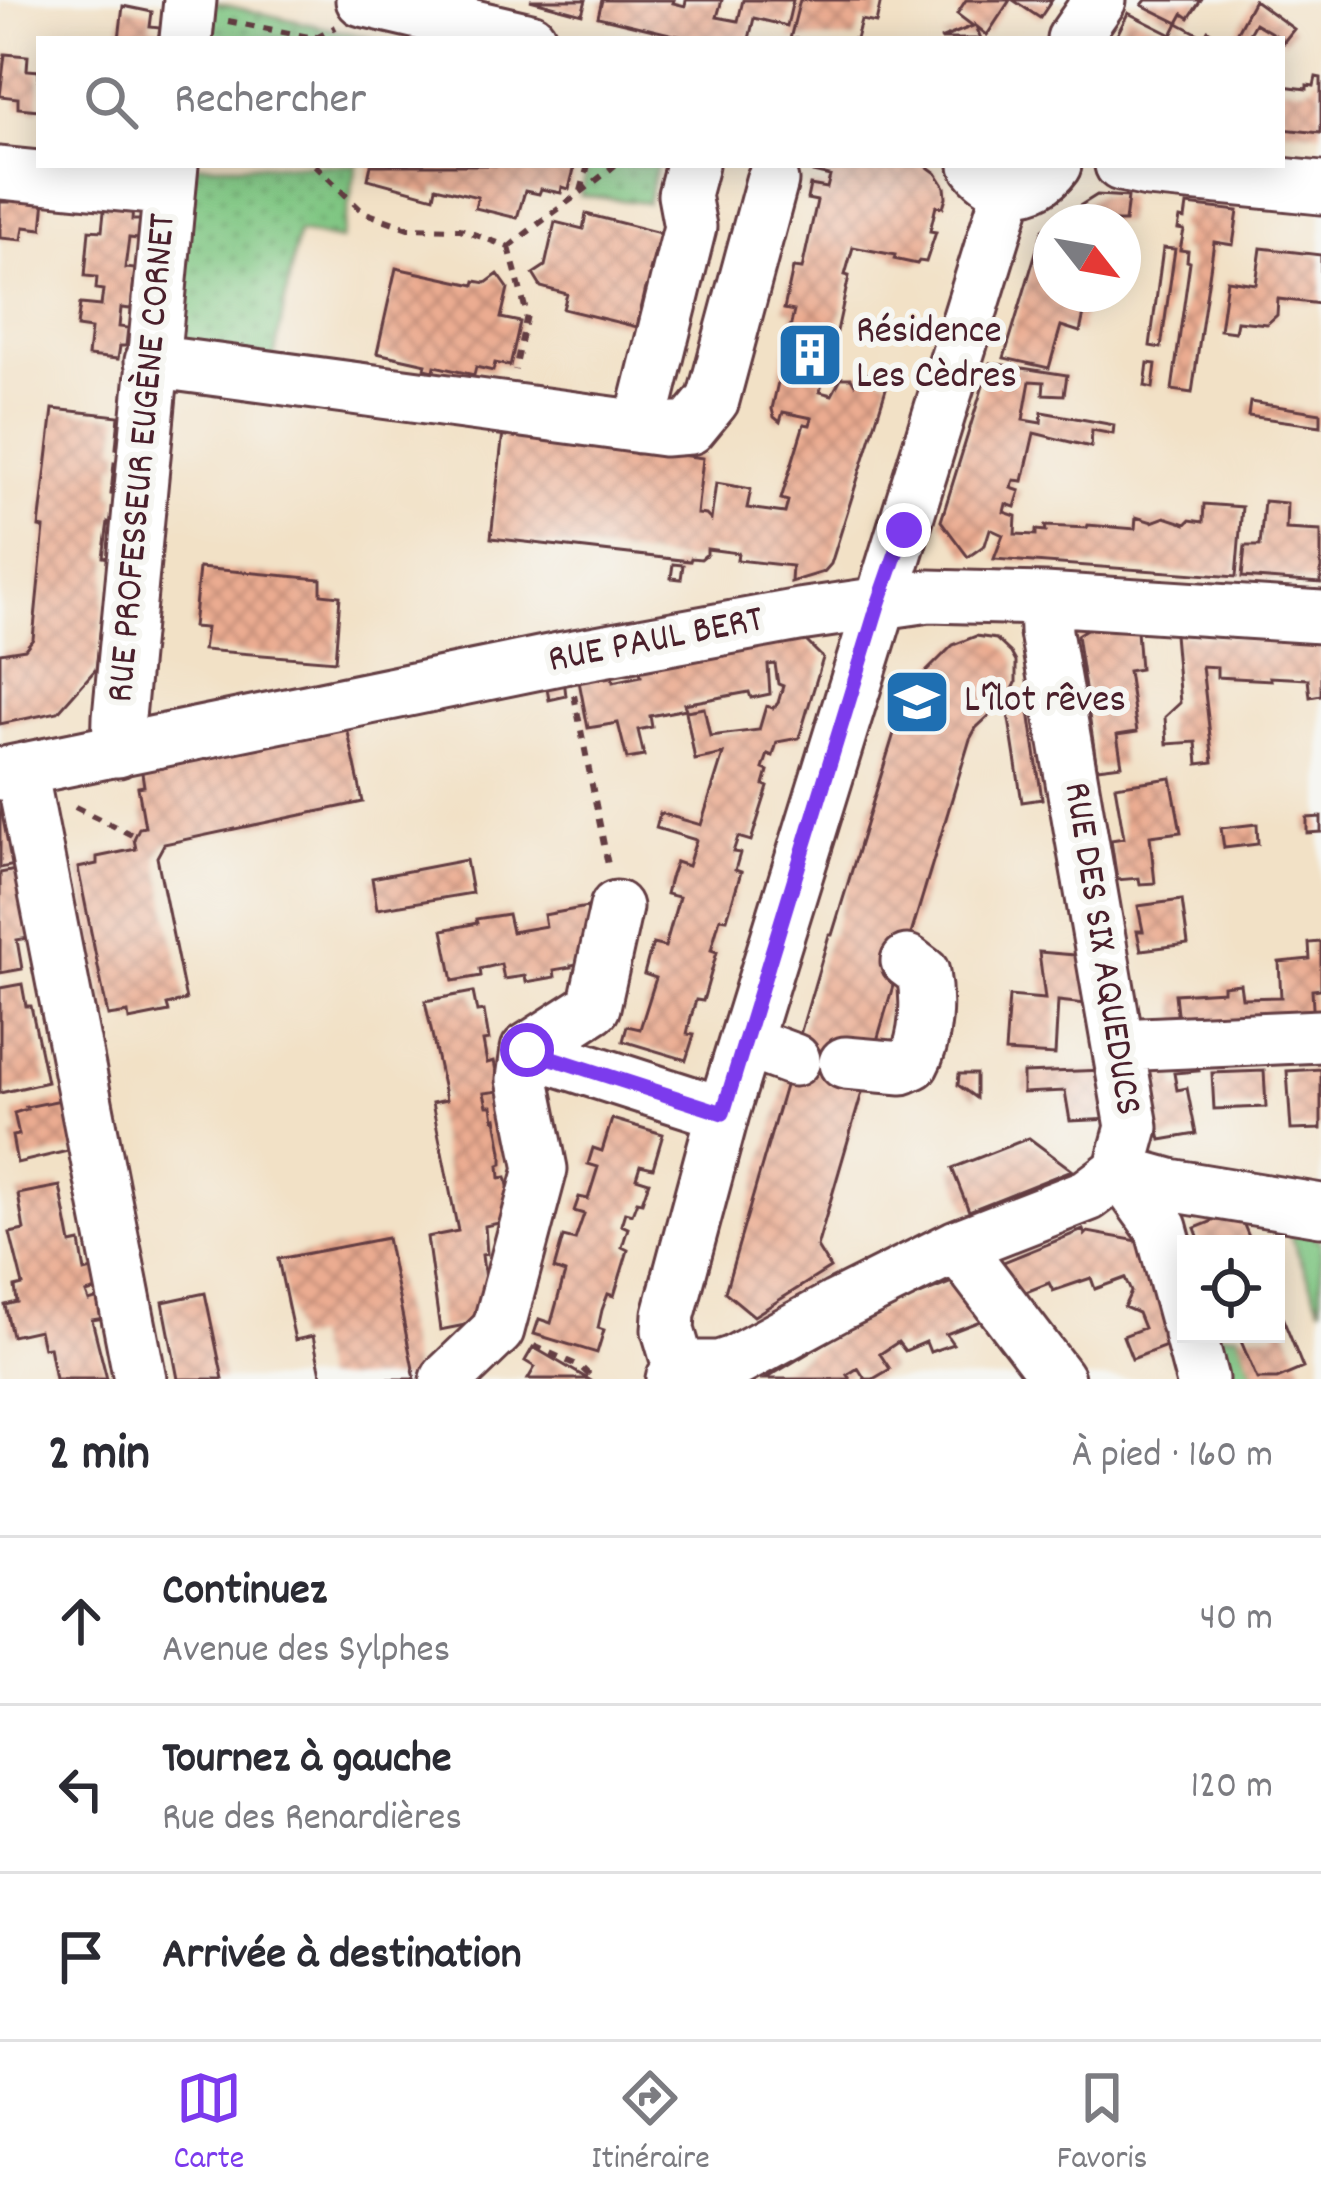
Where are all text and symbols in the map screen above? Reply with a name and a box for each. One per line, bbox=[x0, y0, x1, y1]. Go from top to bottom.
search box bbox=[36, 36, 1285, 168]
icon: search bbox=[78, 69, 144, 135]
text: Rechercher bbox=[174, 70, 366, 134]
north arrow bbox=[1033, 204, 1141, 312]
street label: RUE PROFESSEUR EUGÈNE CORNET bbox=[95, 211, 193, 705]
place label: Résidence Les Cèdres bbox=[856, 306, 1017, 406]
building icon: Résidence Les Cèdres bbox=[775, 320, 845, 390]
route end bbox=[877, 503, 931, 557]
street label: RUE PAUL BERT bbox=[544, 594, 769, 690]
school or university icon: L'îlot rêves bbox=[882, 667, 952, 737]
place label: L'îlot rêves bbox=[964, 675, 1126, 730]
street label: RUE DES SIX AQUEDUCS bbox=[1047, 779, 1153, 1119]
route start bbox=[500, 1023, 554, 1077]
map controls bbox=[1177, 1235, 1285, 1343]
button: locate bbox=[1177, 1235, 1285, 1343]
text: 2 min bbox=[48, 1421, 150, 1493]
text: À pied · 160 m bbox=[1072, 1430, 1273, 1485]
text: Continuez bbox=[162, 1561, 327, 1625]
icon: ahead bbox=[48, 1588, 114, 1654]
text: 40 m bbox=[1200, 1593, 1273, 1648]
text: Avenue des Sylphes bbox=[162, 1625, 450, 1680]
text: Tournez à gauche bbox=[162, 1729, 452, 1793]
icon: left bbox=[48, 1756, 114, 1822]
text: 120 m bbox=[1190, 1761, 1273, 1816]
text: Rue des Renardières bbox=[162, 1793, 462, 1848]
icon: arrive bbox=[48, 1924, 114, 1990]
text: Arrivée à destination bbox=[162, 1925, 521, 1989]
tab: Carte bbox=[174, 2065, 244, 2184]
tab: Itinéraire bbox=[591, 2065, 710, 2184]
tab: Favoris bbox=[1057, 2065, 1148, 2184]

